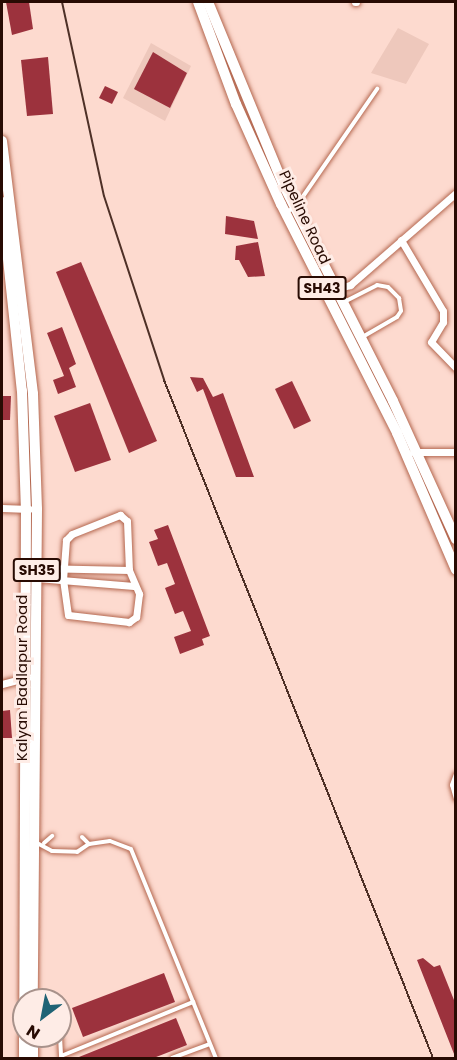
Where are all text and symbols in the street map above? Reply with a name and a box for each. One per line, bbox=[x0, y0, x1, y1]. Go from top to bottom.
street label: Pipeline Road bbox=[275, 167, 335, 267]
road number: SH43 bbox=[296, 277, 348, 299]
road number: SH35 bbox=[12, 559, 63, 581]
street label: Kalyan Badlapur Road bbox=[13, 595, 31, 761]
north arrow bbox=[12, 988, 72, 1048]
text: N bbox=[22, 1019, 44, 1045]

